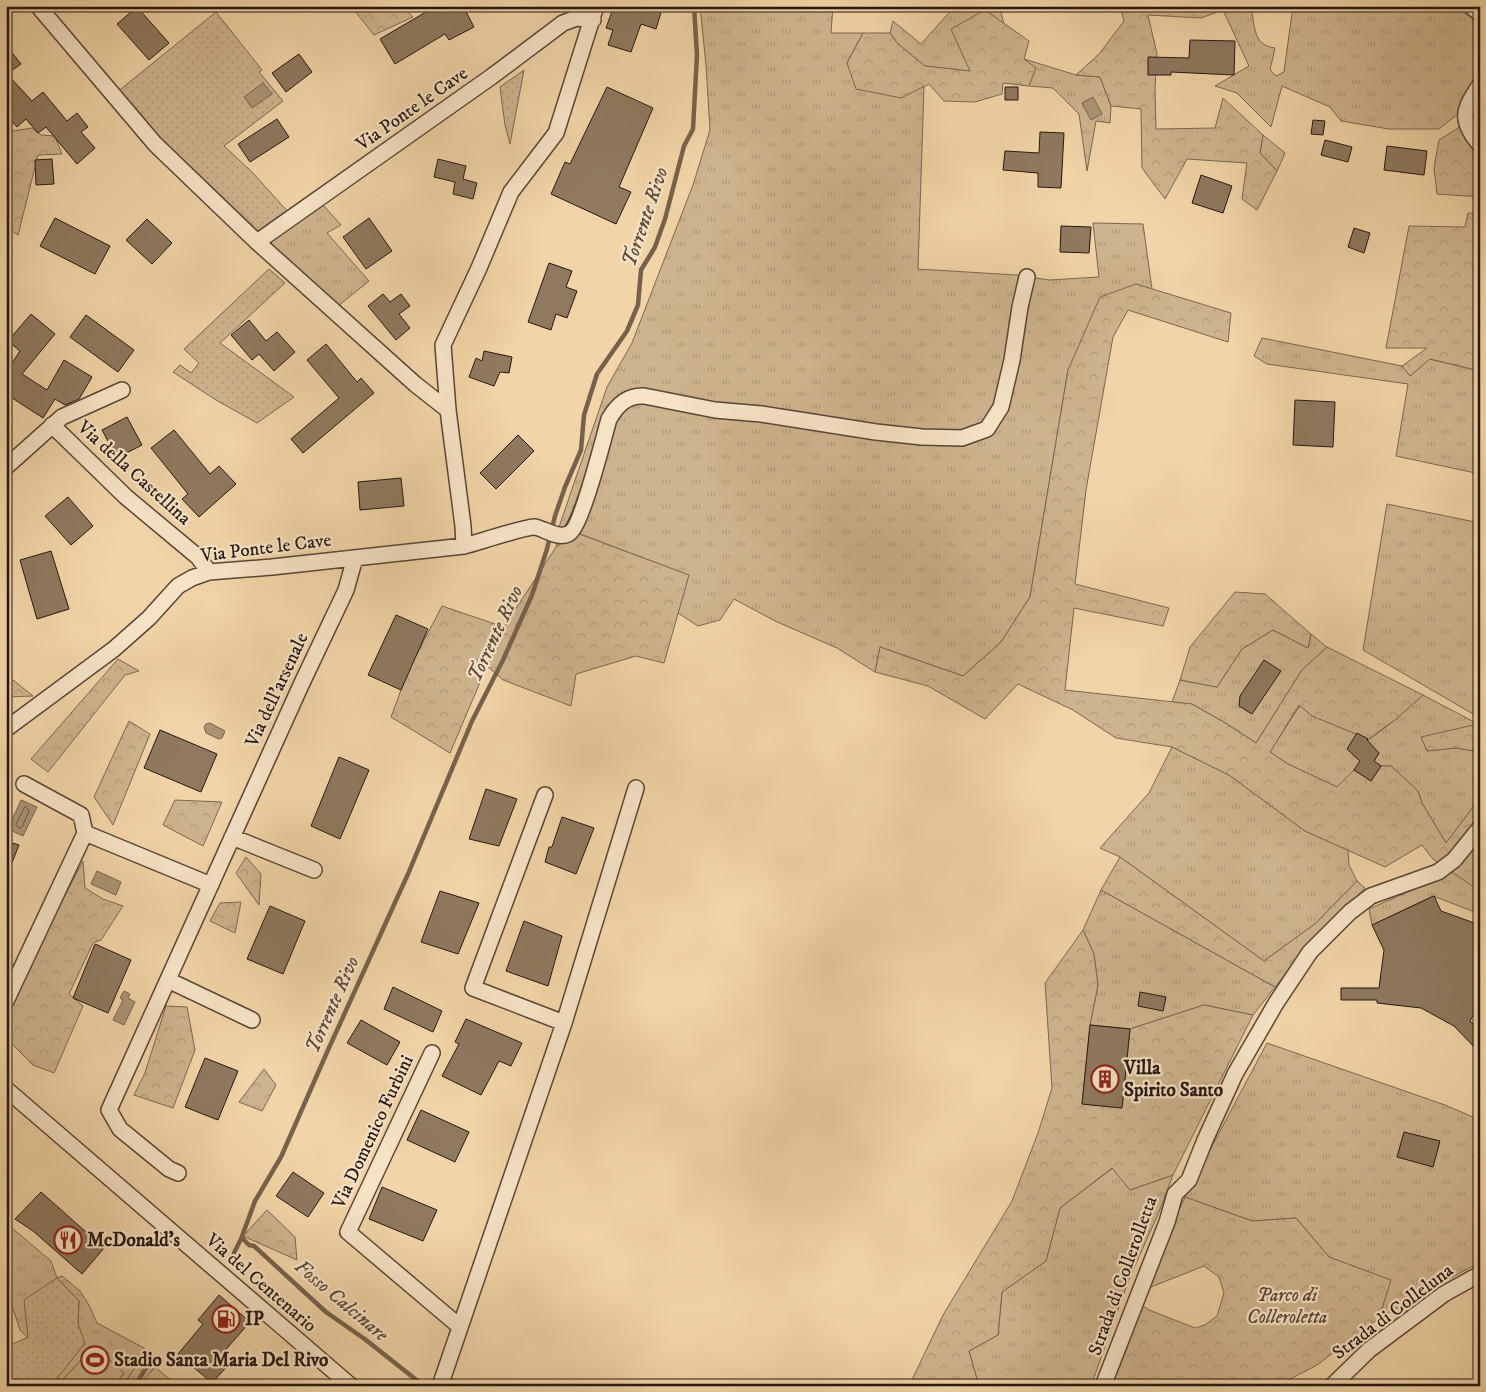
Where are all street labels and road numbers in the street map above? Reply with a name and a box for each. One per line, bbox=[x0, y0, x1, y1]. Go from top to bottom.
street label: Via Ponte le Cave bbox=[351, 62, 472, 157]
street label: Via della Castellina bbox=[72, 415, 196, 530]
street label: Via Ponte le Cave bbox=[199, 529, 333, 568]
street label: Via dell'arsenale bbox=[240, 629, 314, 752]
street label: Via Domenico Furbini bbox=[327, 1052, 419, 1213]
street label: Strada di Collerolletta bbox=[1083, 1193, 1163, 1359]
street label: Via del Centenario bbox=[200, 1228, 321, 1337]
street label: Strada di Colleluna bbox=[1328, 1259, 1458, 1365]

